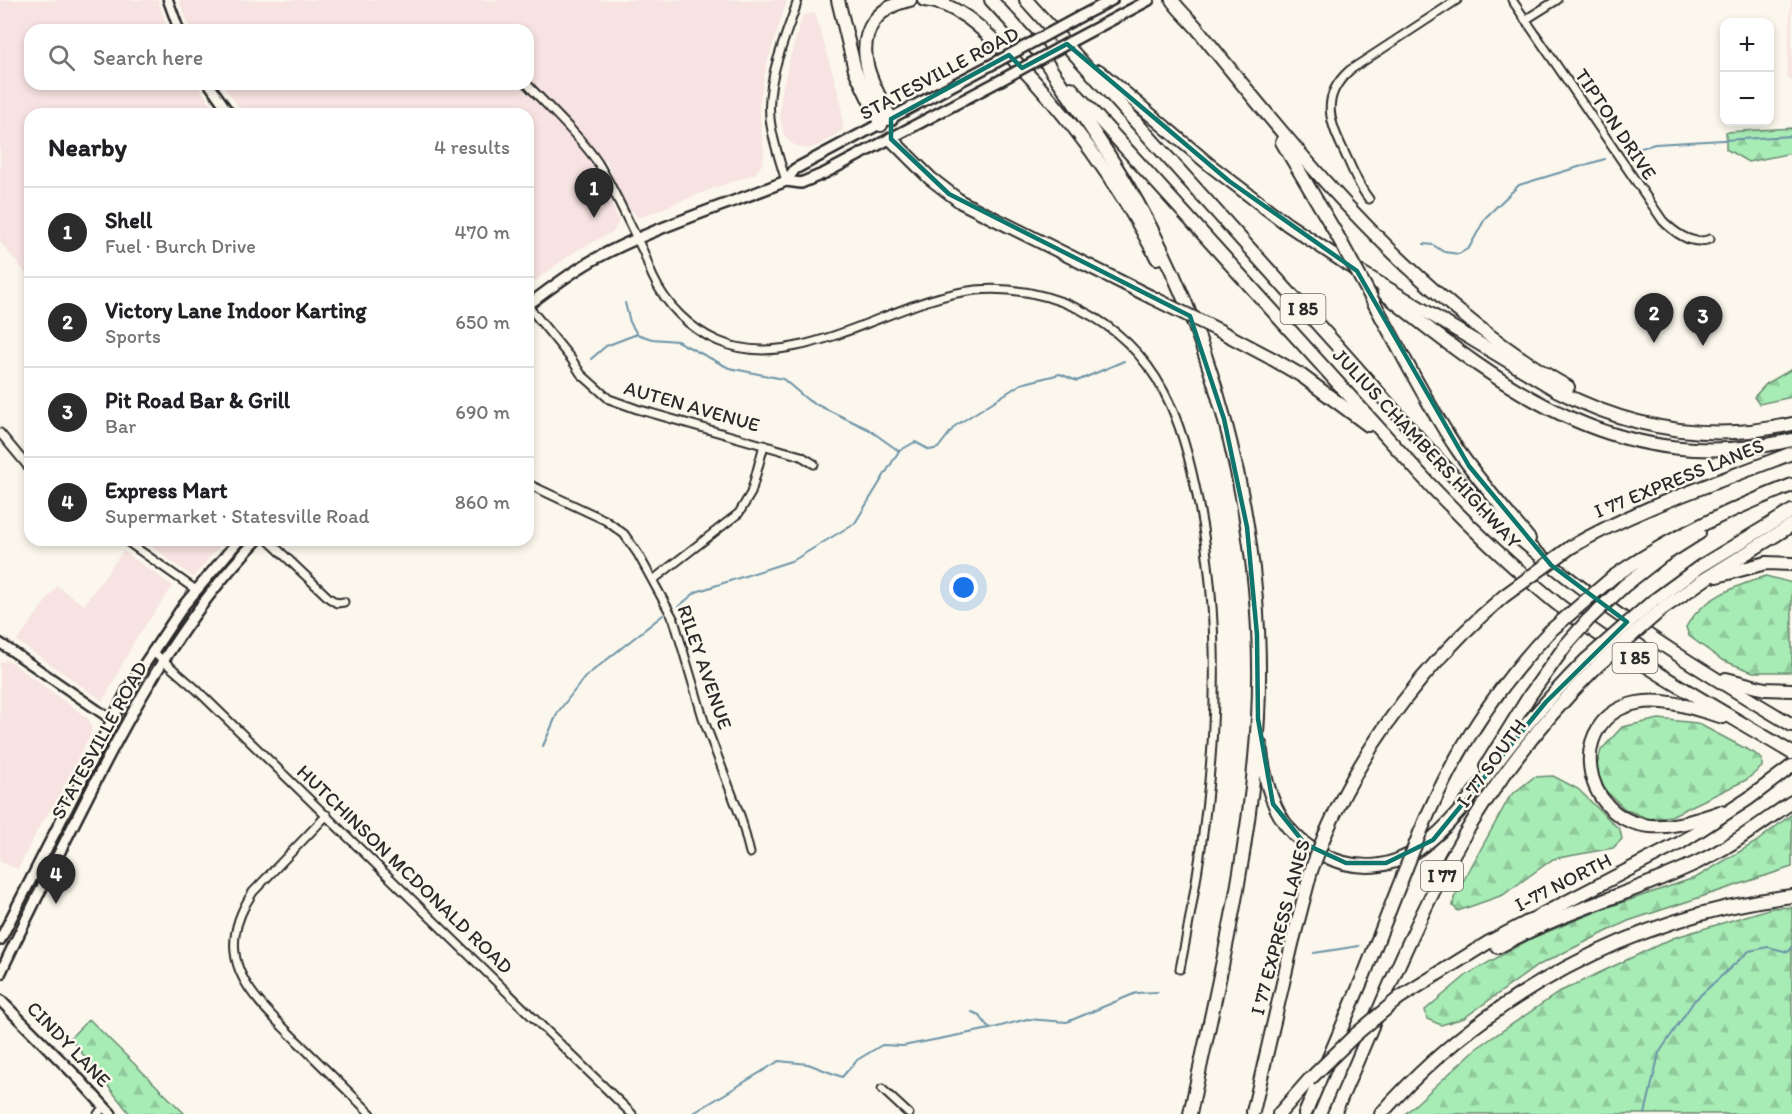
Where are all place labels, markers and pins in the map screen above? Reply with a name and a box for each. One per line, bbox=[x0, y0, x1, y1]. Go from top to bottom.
pin: 1 bbox=[574, 168, 614, 218]
pin: 2 bbox=[1634, 294, 1674, 343]
pin: 3 bbox=[1684, 296, 1722, 346]
pin: 4 bbox=[36, 854, 76, 904]

